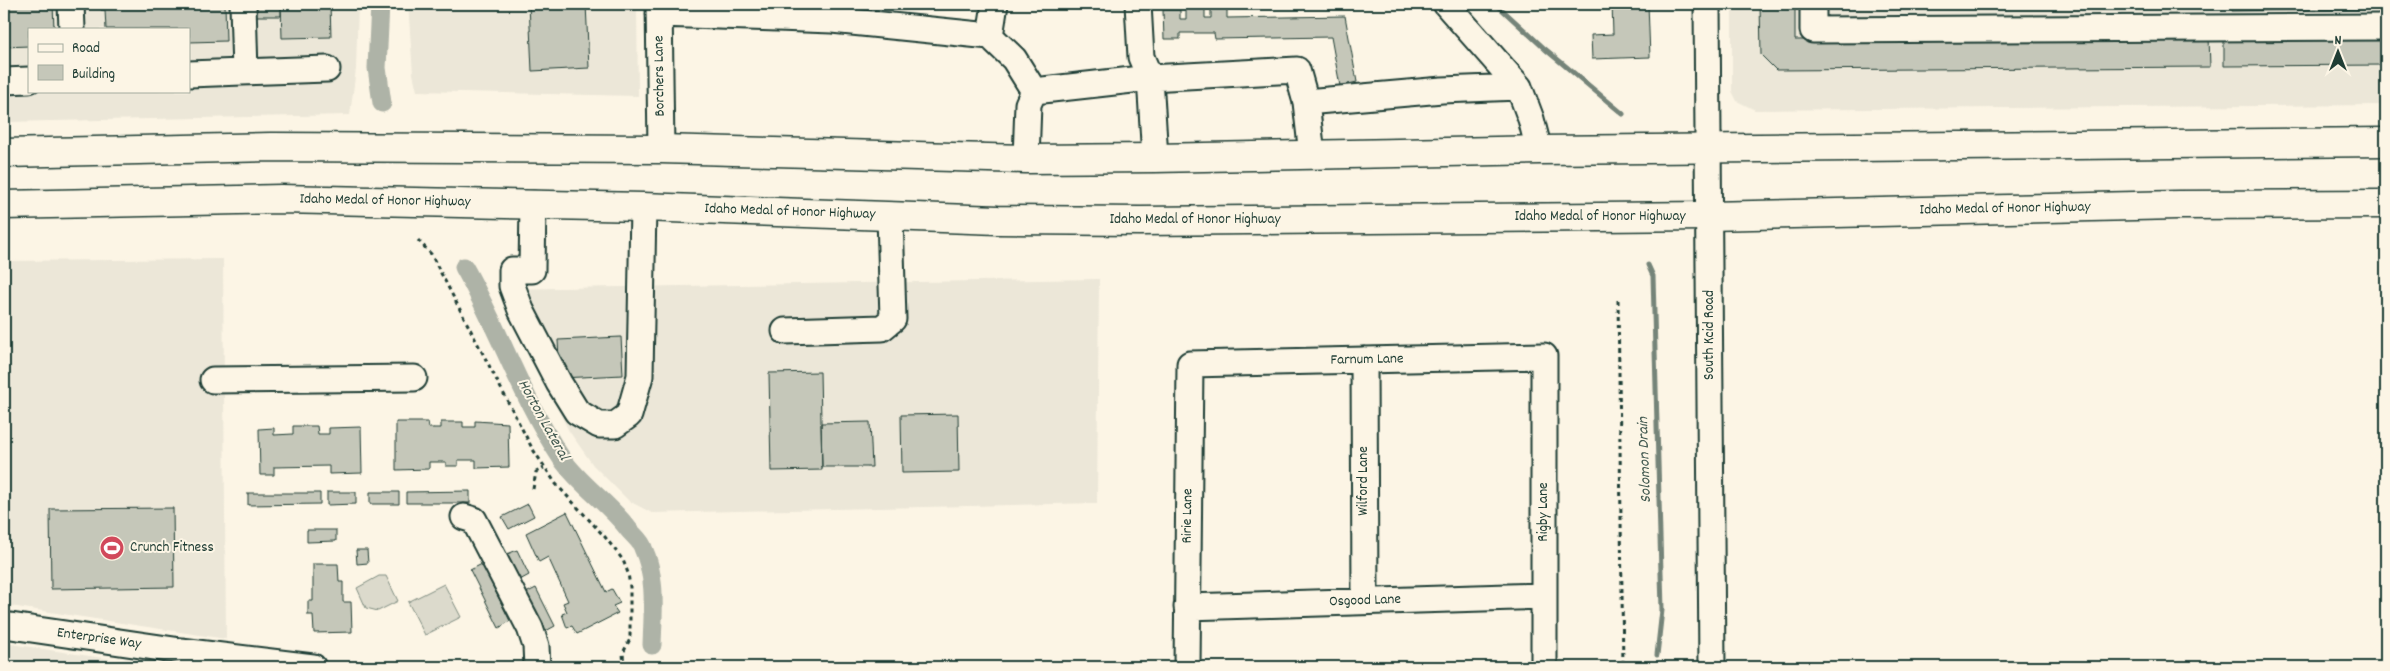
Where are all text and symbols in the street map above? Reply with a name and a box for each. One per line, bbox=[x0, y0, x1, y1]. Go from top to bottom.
legend bbox=[28, 28, 190, 92]
north arrow bbox=[2312, 28, 2362, 78]
text: N bbox=[2335, 31, 2342, 51]
street label: Borchers Lane bbox=[648, 35, 672, 117]
text: Road bbox=[72, 38, 100, 60]
text: Building bbox=[72, 64, 115, 86]
street label: Idaho Medal of Honor Highway bbox=[299, 189, 472, 214]
street label: Idaho Medal of Honor Highway bbox=[1919, 196, 2092, 221]
street label: Idaho Medal of Honor Highway bbox=[704, 198, 877, 226]
street label: Idaho Medal of Honor Highway bbox=[1514, 206, 1686, 228]
street label: Idaho Medal of Honor Highway bbox=[1109, 209, 1281, 231]
street label: South Kcid Road bbox=[1699, 290, 1721, 380]
street label: Farnum Lane bbox=[1330, 348, 1404, 372]
water label: Horton Lateral bbox=[511, 375, 575, 466]
water label: Solomon Drain bbox=[1632, 416, 1658, 504]
street label: Wilford Lane bbox=[1353, 446, 1375, 516]
street label: Rigby Lane bbox=[1533, 482, 1555, 542]
street label: Ririe Lane bbox=[1177, 488, 1199, 544]
sports icon: Crunch Fitness bbox=[99, 535, 125, 561]
place label: Crunch Fitness bbox=[130, 537, 214, 559]
street label: Osgood Lane bbox=[1329, 589, 1402, 613]
street label: Enterprise Way bbox=[56, 622, 143, 656]

